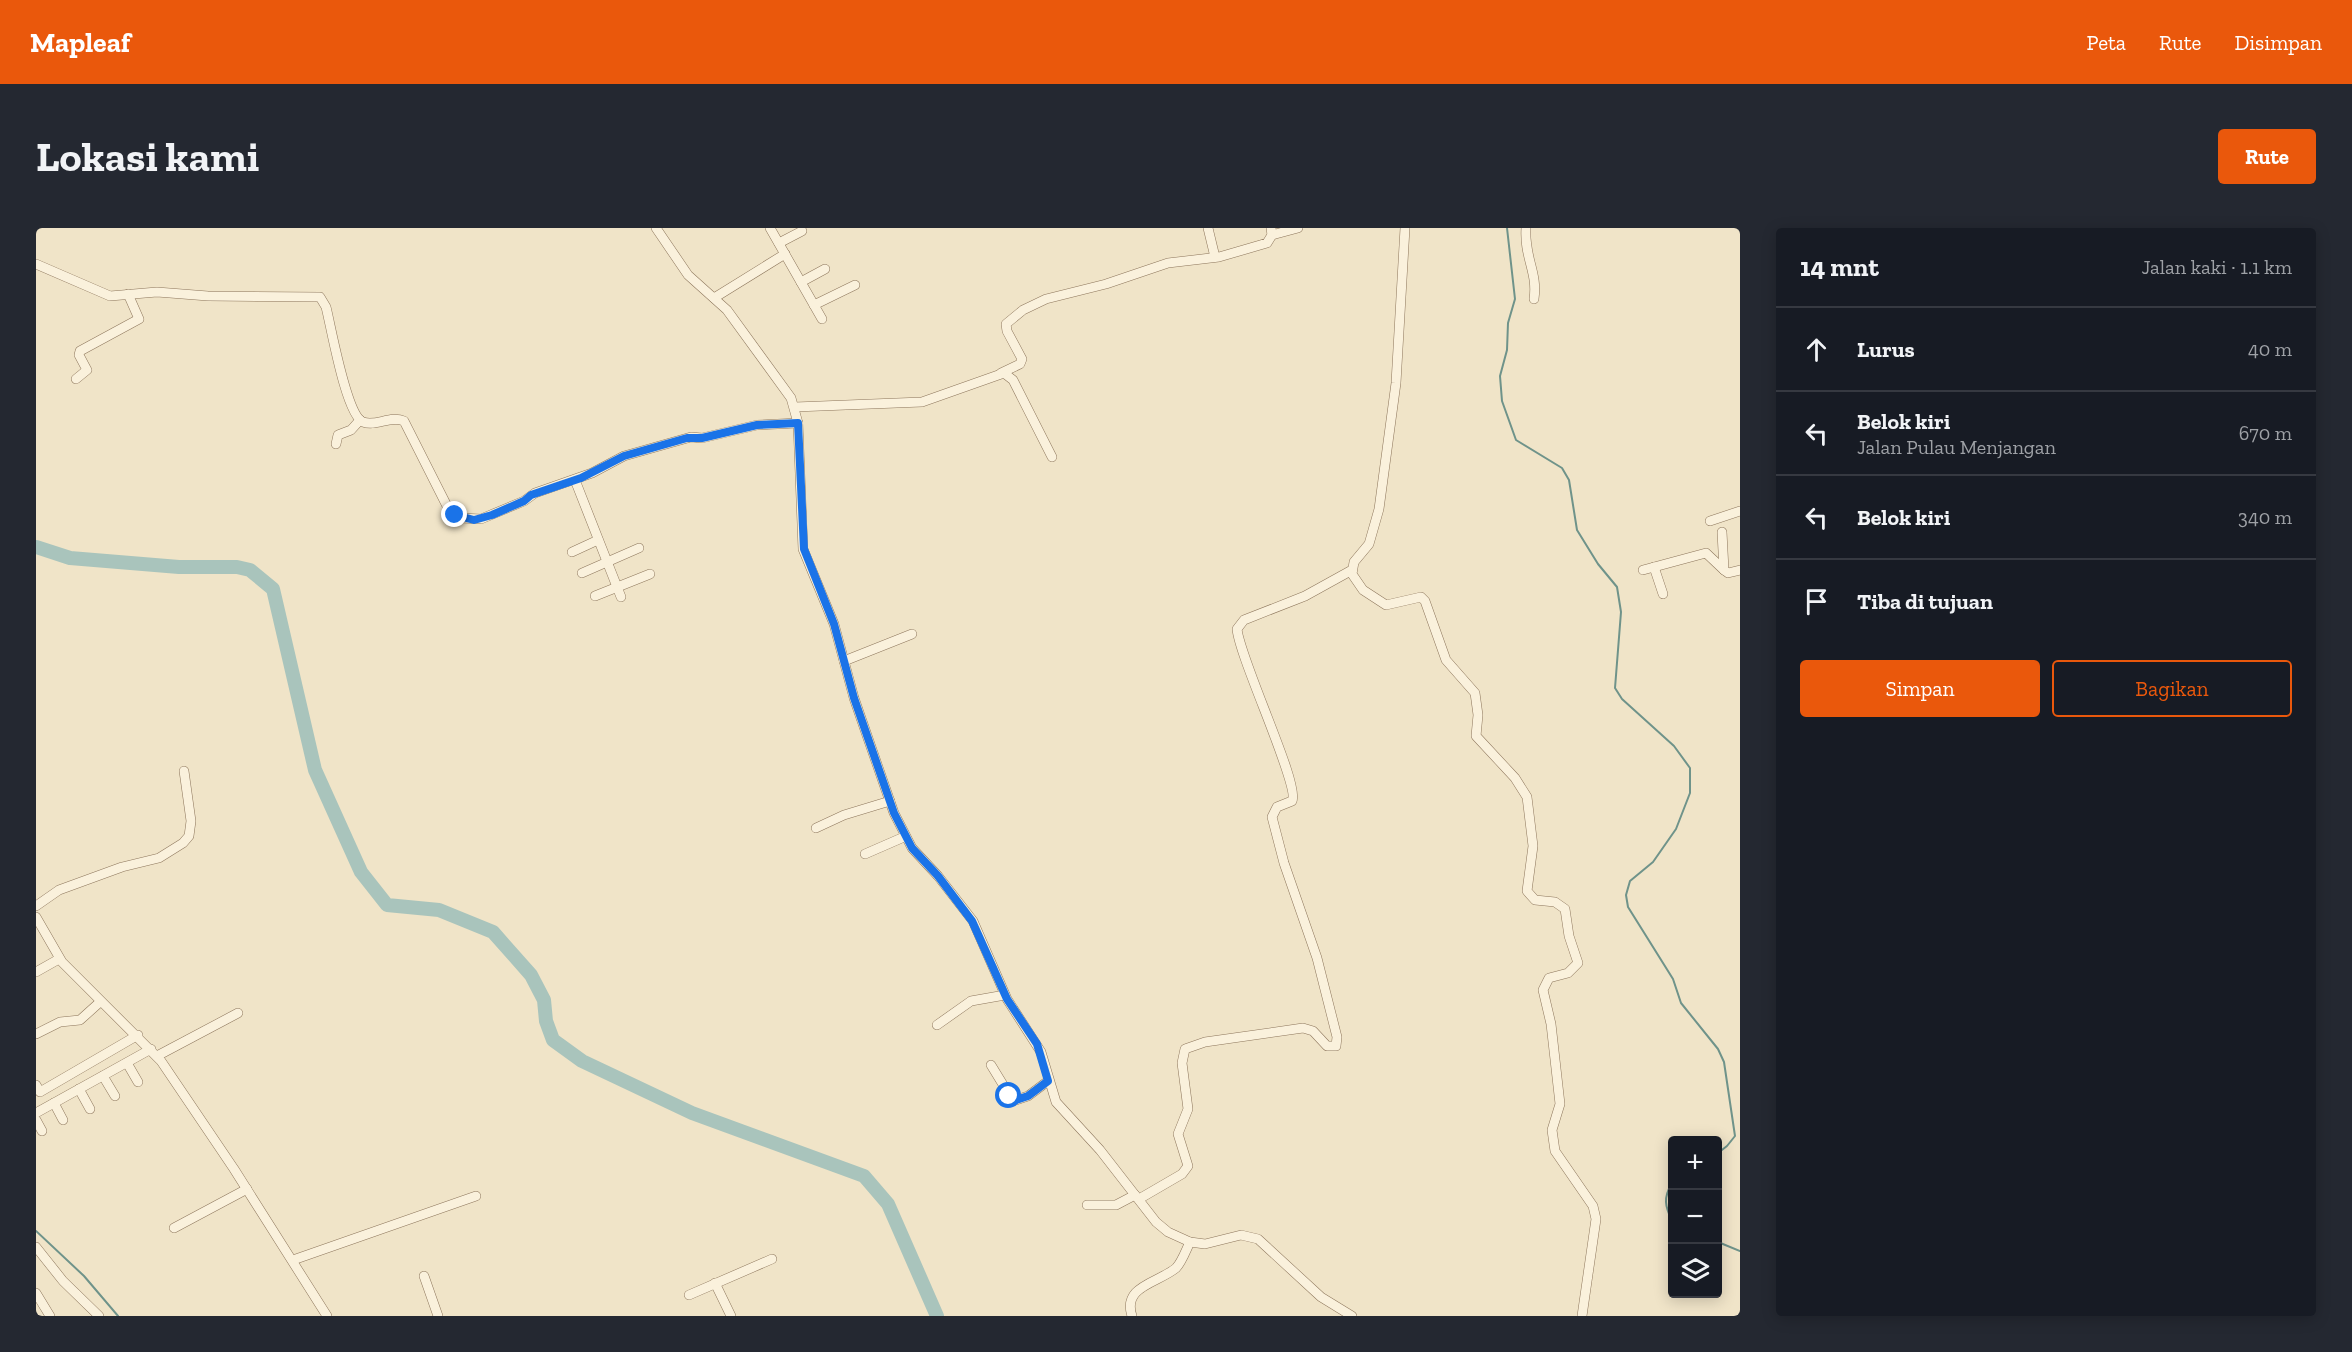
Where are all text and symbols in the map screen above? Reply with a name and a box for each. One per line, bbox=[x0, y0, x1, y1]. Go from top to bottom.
text: Mapleaf bbox=[30, 26, 130, 59]
text: Peta bbox=[2087, 30, 2126, 55]
text: Rute bbox=[2159, 30, 2201, 55]
text: Disimpan bbox=[2234, 30, 2322, 55]
button: Rute bbox=[2218, 129, 2316, 184]
text: Lokasi kami bbox=[36, 131, 259, 182]
text: 14 mnt bbox=[1800, 251, 1879, 283]
text: Jalan kaki · 1.1 km bbox=[2141, 255, 2292, 279]
icon: ahead bbox=[1800, 333, 1833, 366]
text: Lurus bbox=[1857, 336, 1915, 363]
text: 40 m bbox=[2248, 337, 2292, 361]
text: Belok kiri bbox=[1857, 408, 1950, 435]
icon: left bbox=[1800, 417, 1833, 450]
text: 670 m bbox=[2239, 421, 2292, 445]
text: Jalan Pulau Menjangan bbox=[1857, 435, 2056, 459]
route end bbox=[441, 501, 467, 527]
icon: left bbox=[1800, 501, 1833, 534]
text: Belok kiri bbox=[1857, 504, 1950, 531]
text: 340 m bbox=[2238, 505, 2292, 529]
icon: arrive bbox=[1800, 585, 1833, 618]
text: Tiba di tujuan bbox=[1857, 588, 1993, 615]
button: Simpan bbox=[1800, 660, 2040, 717]
button: Bagikan bbox=[2052, 660, 2292, 717]
route start bbox=[995, 1082, 1021, 1108]
map controls bbox=[1668, 1136, 1722, 1298]
button: + bbox=[1668, 1136, 1722, 1190]
button: − bbox=[1668, 1190, 1722, 1244]
button: layers bbox=[1668, 1244, 1722, 1298]

